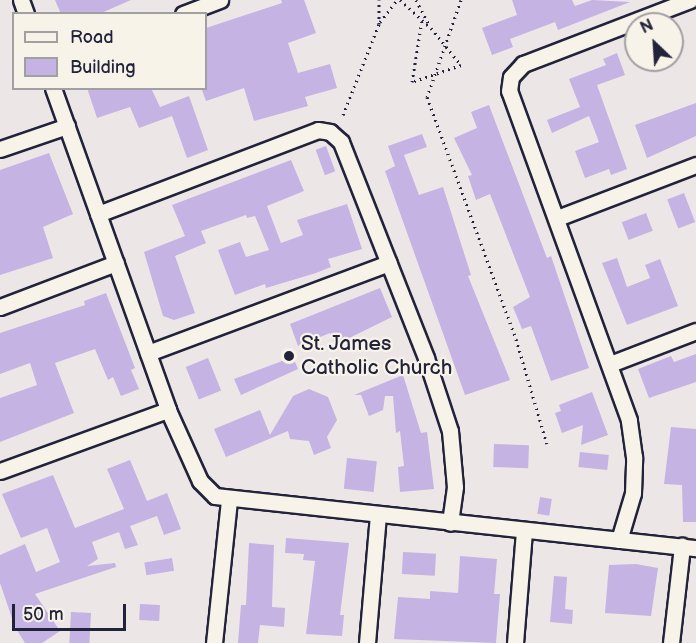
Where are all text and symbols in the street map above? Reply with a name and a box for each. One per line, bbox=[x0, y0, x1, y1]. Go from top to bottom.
legend bbox=[12, 12, 207, 90]
north arrow bbox=[624, 12, 684, 72]
text: N bbox=[638, 16, 656, 38]
text: Road bbox=[70, 27, 114, 48]
text: Building bbox=[70, 57, 136, 78]
place label: St. James Catholic Church bbox=[301, 331, 452, 381]
marker: St. James Catholic Church bbox=[282, 349, 296, 363]
scale bar bbox=[15, 592, 129, 630]
text: 50 m bbox=[23, 604, 64, 625]

